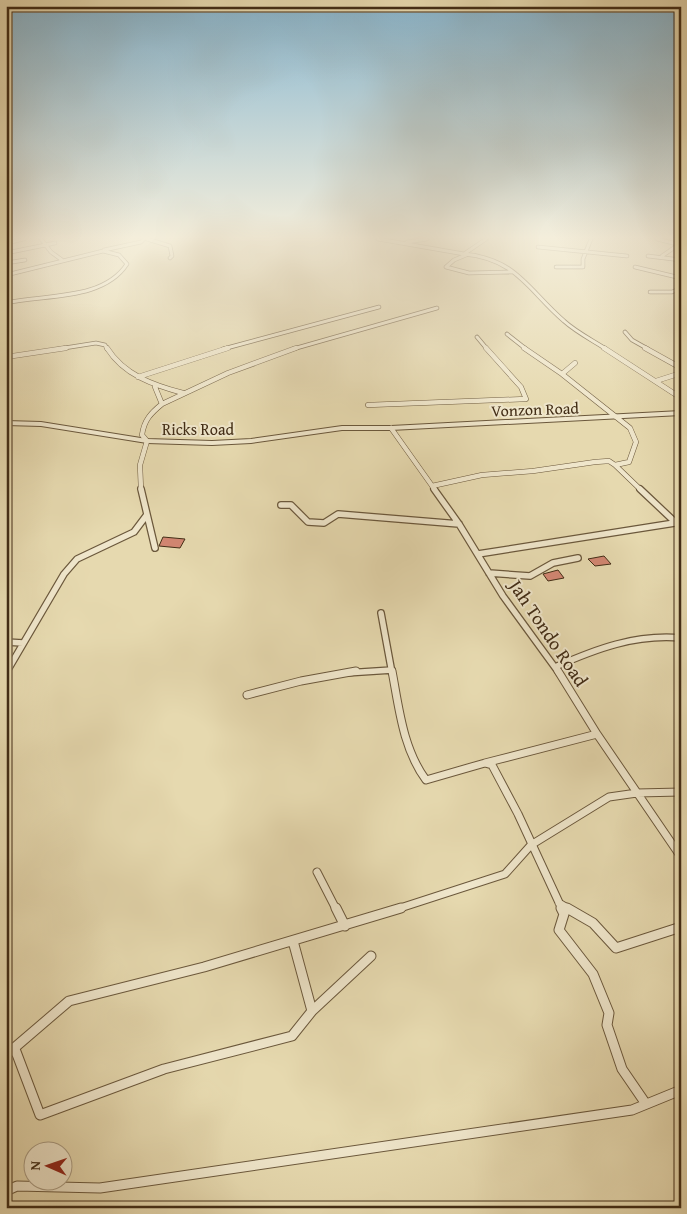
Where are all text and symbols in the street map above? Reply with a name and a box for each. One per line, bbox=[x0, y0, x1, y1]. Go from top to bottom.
street label: Vonzon Road bbox=[491, 395, 580, 423]
street label: Ricks Road bbox=[162, 417, 234, 441]
street label: Jah Tondo Road bbox=[502, 572, 596, 693]
north arrow bbox=[22, 1142, 72, 1192]
text: N bbox=[25, 1160, 45, 1171]

